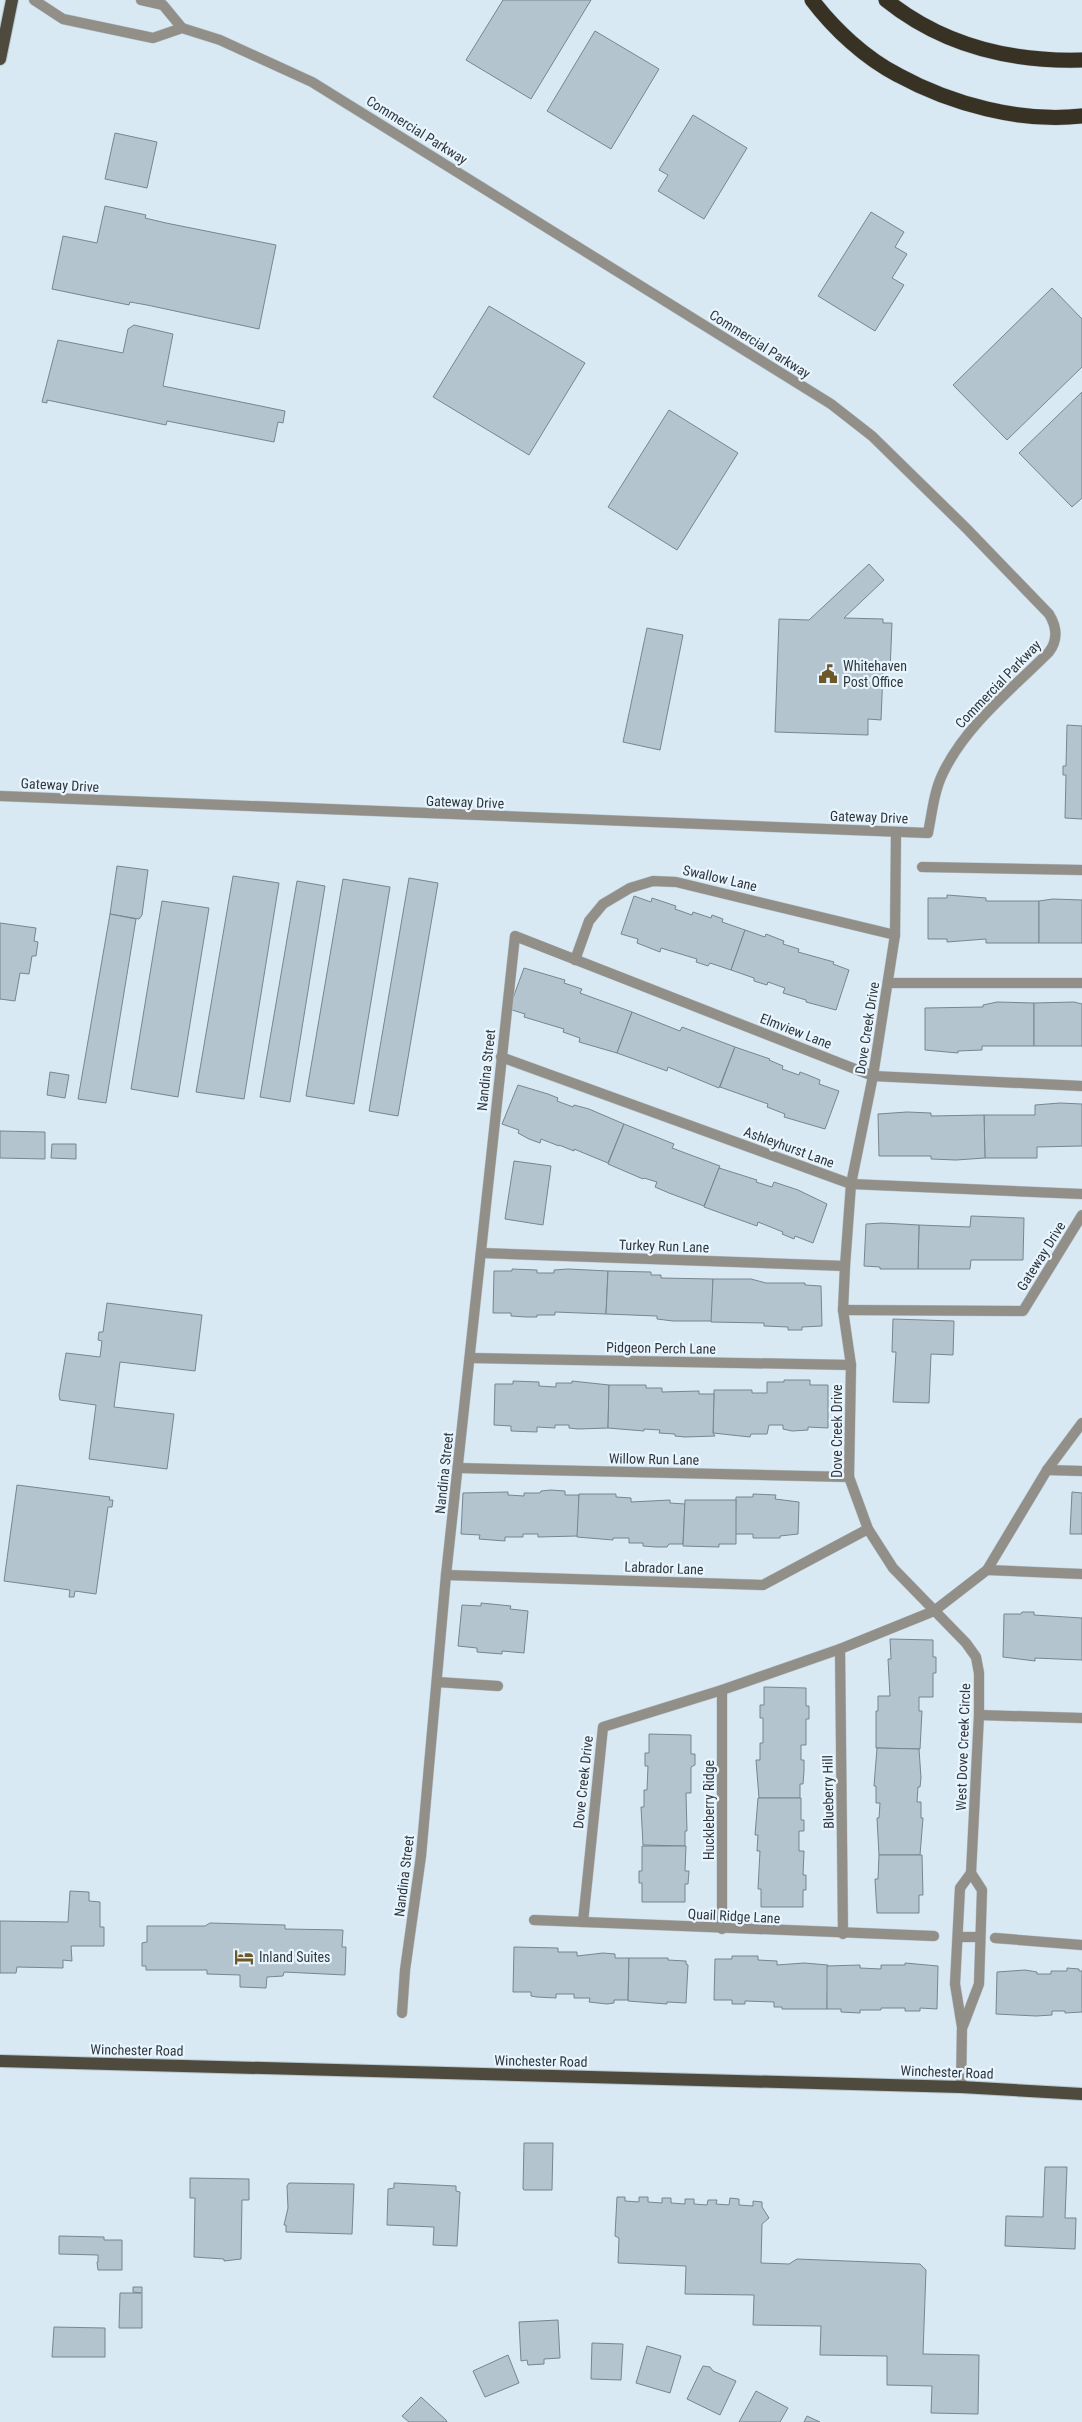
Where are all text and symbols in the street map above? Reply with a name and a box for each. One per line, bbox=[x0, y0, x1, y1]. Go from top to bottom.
street label: Commercial Parkway bbox=[364, 92, 471, 168]
street label: Commercial Parkway bbox=[707, 306, 814, 382]
street label: Commercial Parkway bbox=[952, 637, 1044, 731]
place label: Whitehaven Post Office bbox=[843, 658, 907, 690]
public building icon: Whitehaven Post Office bbox=[817, 663, 839, 685]
street label: Gateway Drive bbox=[20, 775, 100, 795]
street label: Gateway Drive bbox=[426, 793, 505, 811]
street label: Gateway Drive bbox=[830, 808, 909, 826]
street label: Swallow Lane bbox=[681, 862, 759, 894]
street label: Dove Creek Drive bbox=[852, 980, 882, 1075]
street label: Elmview Lane bbox=[758, 1010, 835, 1052]
street label: Nandina Street bbox=[474, 1028, 498, 1112]
street label: Ashleyhurst Lane bbox=[742, 1123, 837, 1171]
street label: Gateway Drive bbox=[1013, 1218, 1069, 1293]
street label: Turkey Run Lane bbox=[619, 1236, 710, 1256]
street label: Pidgeon Perch Lane bbox=[606, 1339, 717, 1357]
street label: Dove Creek Drive bbox=[829, 1384, 845, 1478]
street label: Nandina Street bbox=[432, 1431, 456, 1515]
street label: Willow Run Lane bbox=[609, 1450, 700, 1468]
street label: Labrador Lane bbox=[624, 1559, 704, 1577]
street label: West Dove Creek Circle bbox=[953, 1683, 973, 1811]
street label: Dove Creek Drive bbox=[570, 1734, 596, 1829]
street label: Blueberry Hill bbox=[819, 1755, 837, 1829]
street label: Huckleberry Ridge bbox=[701, 1759, 717, 1860]
street label: Nandina Street bbox=[391, 1834, 417, 1918]
street label: Quail Ridge Lane bbox=[687, 1906, 781, 1926]
hotel icon: Inland Suites bbox=[233, 1946, 255, 1968]
place label: Inland Suites bbox=[259, 1949, 330, 1965]
street label: Winchester Road bbox=[90, 2041, 184, 2059]
street label: Winchester Road bbox=[494, 2052, 588, 2070]
street label: Winchester Road bbox=[900, 2062, 994, 2082]

